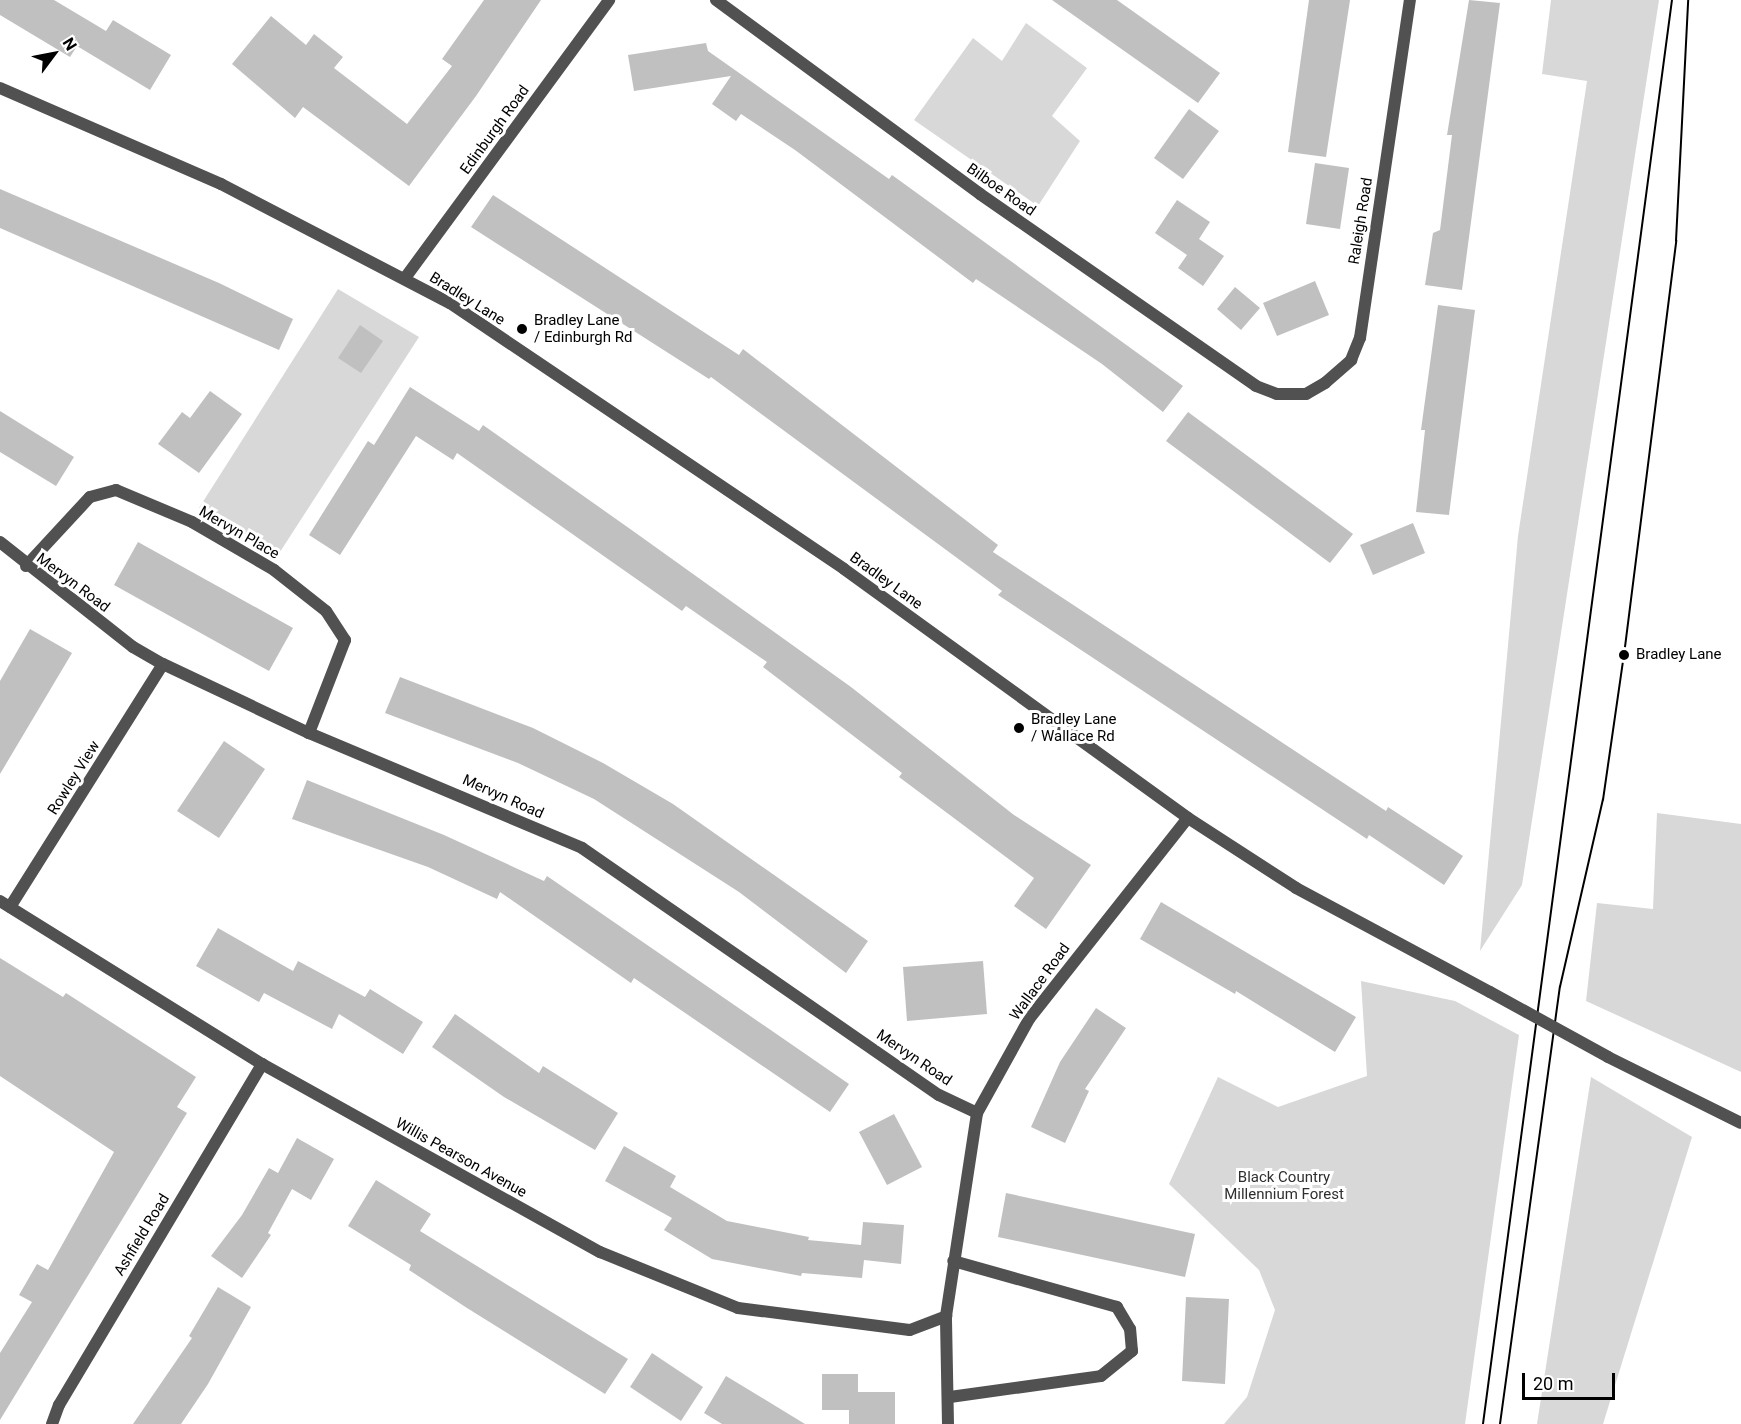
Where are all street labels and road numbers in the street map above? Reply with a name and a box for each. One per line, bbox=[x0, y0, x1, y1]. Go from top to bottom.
street label: Edinburgh Road bbox=[457, 82, 533, 178]
street label: Bilboe Road bbox=[963, 160, 1039, 220]
street label: Raleigh Road bbox=[1345, 176, 1377, 266]
street label: Bradley Lane bbox=[426, 269, 508, 329]
street label: Mervyn Place bbox=[196, 503, 282, 563]
street label: Bradley Lane bbox=[846, 549, 926, 613]
street label: Mervyn Road bbox=[33, 550, 113, 616]
street label: Rowley View bbox=[44, 738, 104, 818]
street label: Mervyn Road bbox=[460, 771, 546, 823]
street label: Wallace Road bbox=[1006, 940, 1074, 1024]
street label: Mervyn Road bbox=[873, 1026, 955, 1090]
street label: Willis Pearson Avenue bbox=[392, 1114, 530, 1202]
street label: Ashfield Road bbox=[111, 1191, 173, 1279]

